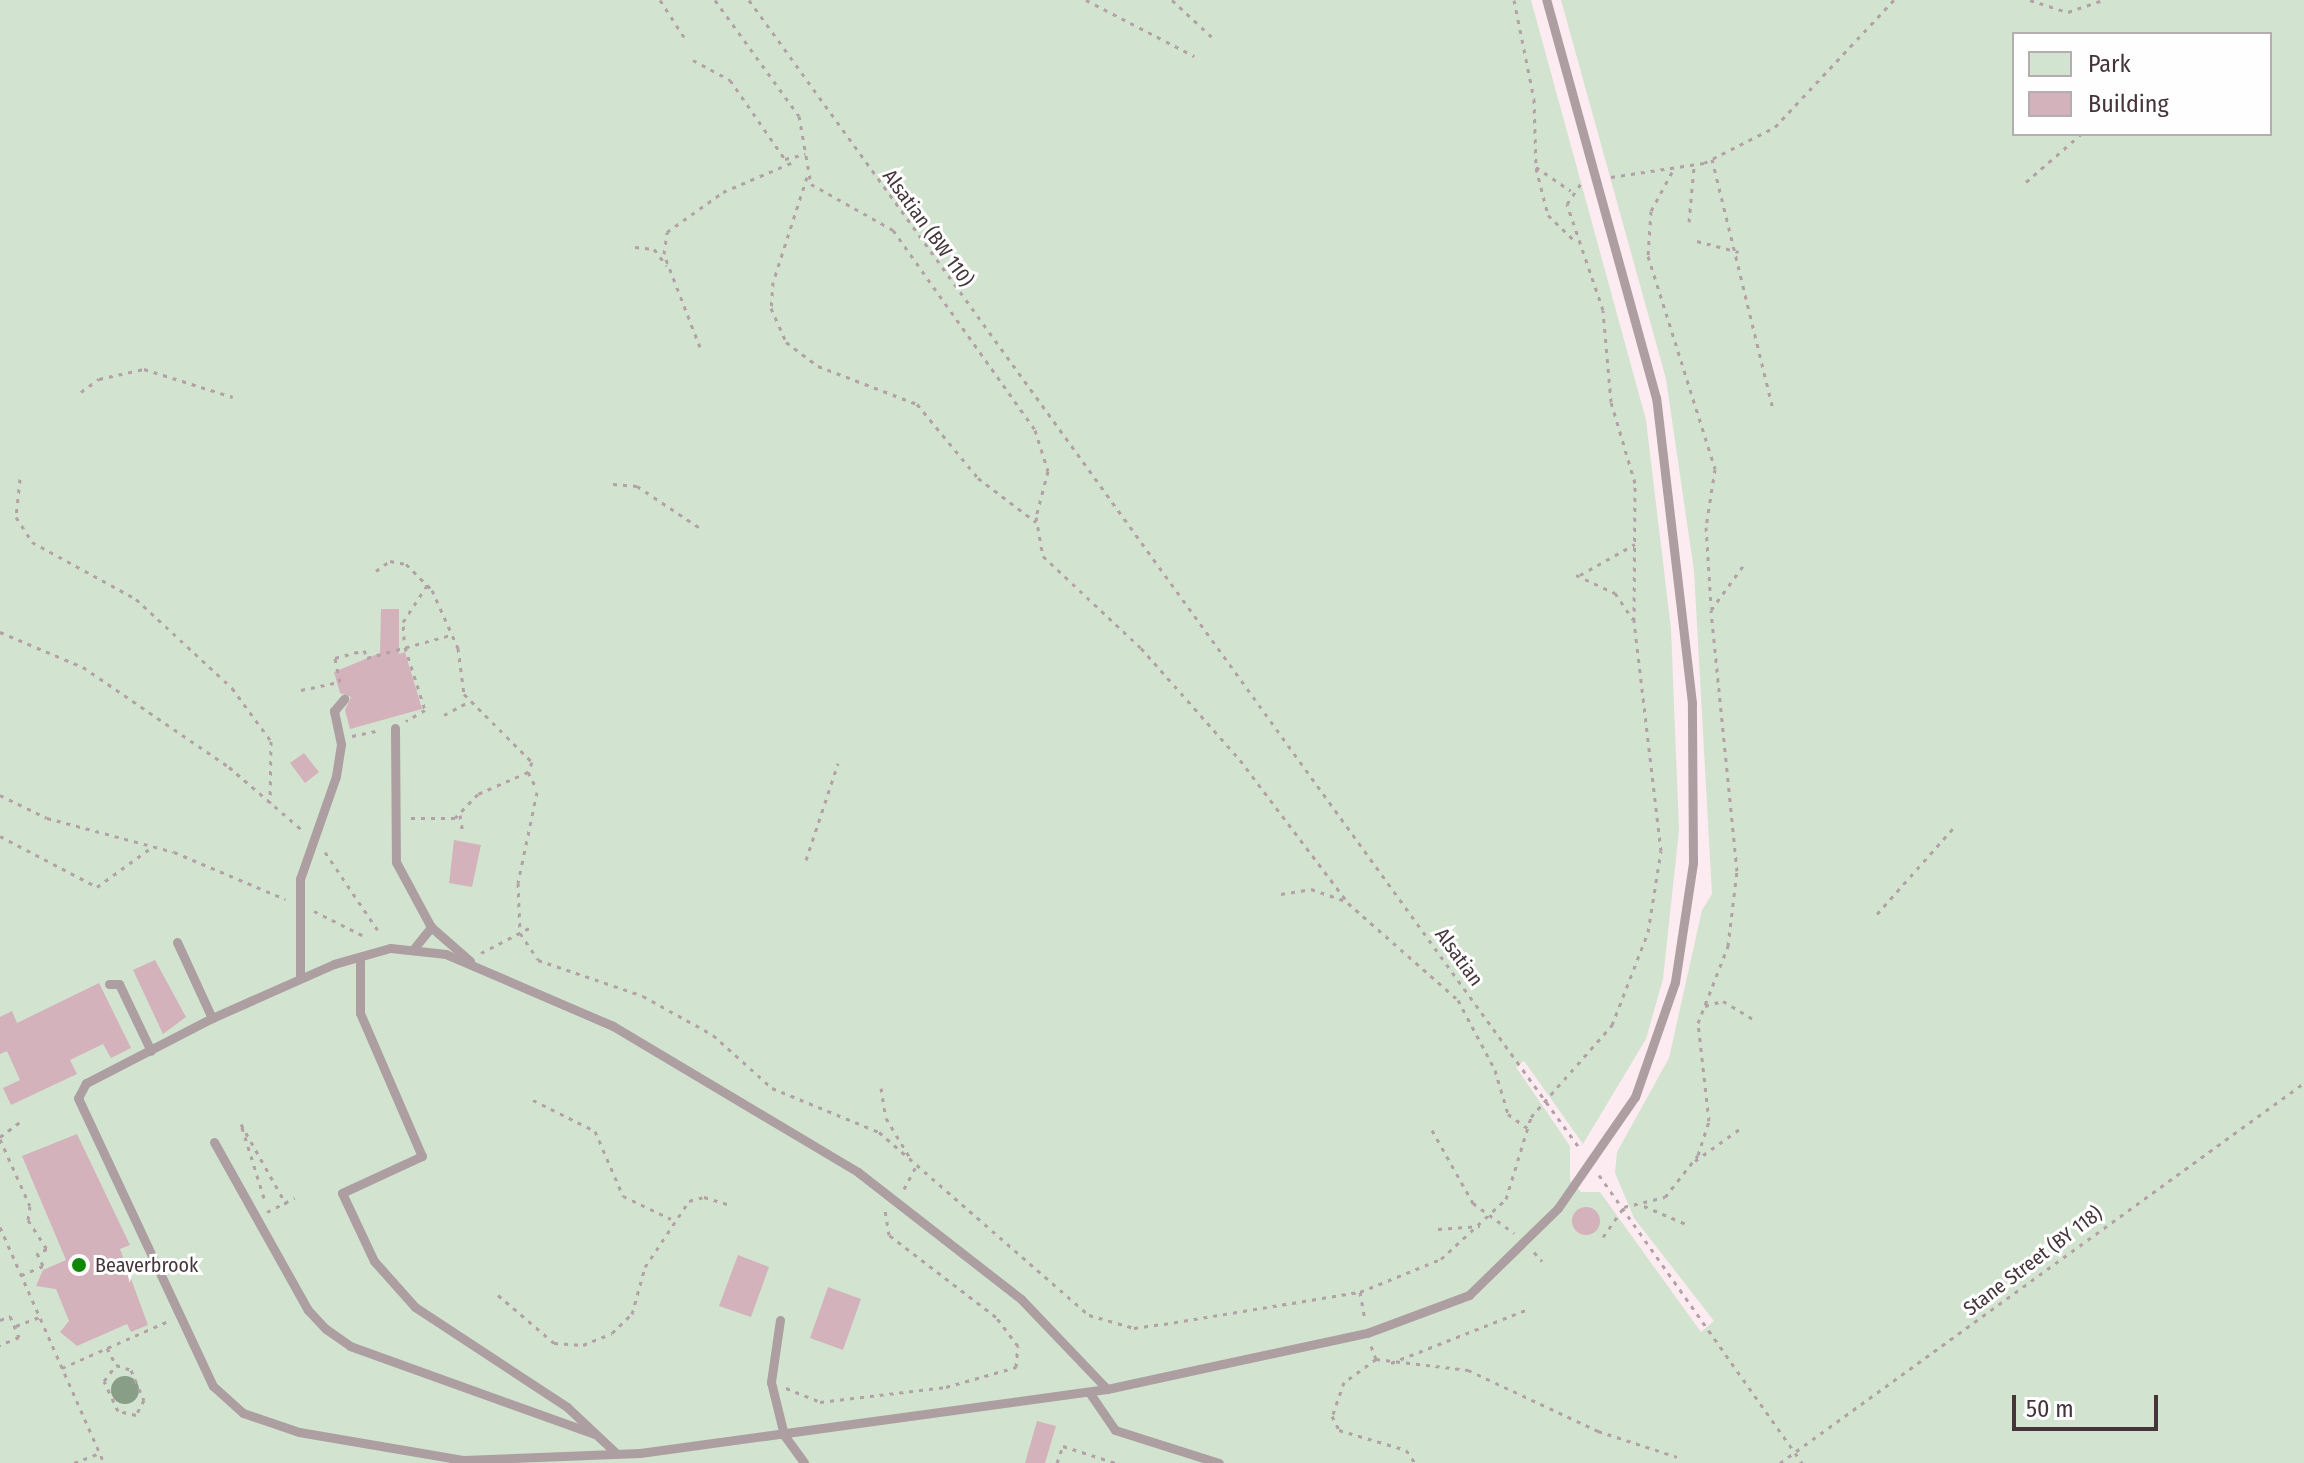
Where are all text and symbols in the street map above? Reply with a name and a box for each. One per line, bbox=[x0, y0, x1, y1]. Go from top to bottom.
legend bbox=[2012, 32, 2272, 136]
text: Park bbox=[2088, 50, 2131, 78]
text: Building bbox=[2088, 90, 2169, 118]
street label: Alsatian (BW 110) bbox=[878, 165, 978, 291]
street label: Alsatian bbox=[1430, 923, 1488, 991]
street label: Stane Street (BY 118) bbox=[1959, 1201, 2107, 1321]
place label: Beaverbrook bbox=[95, 1253, 198, 1277]
marker: Beaverbrook bbox=[70, 1256, 88, 1274]
scale bar bbox=[2016, 1379, 2162, 1429]
text: 50 m bbox=[2026, 1395, 2074, 1423]

